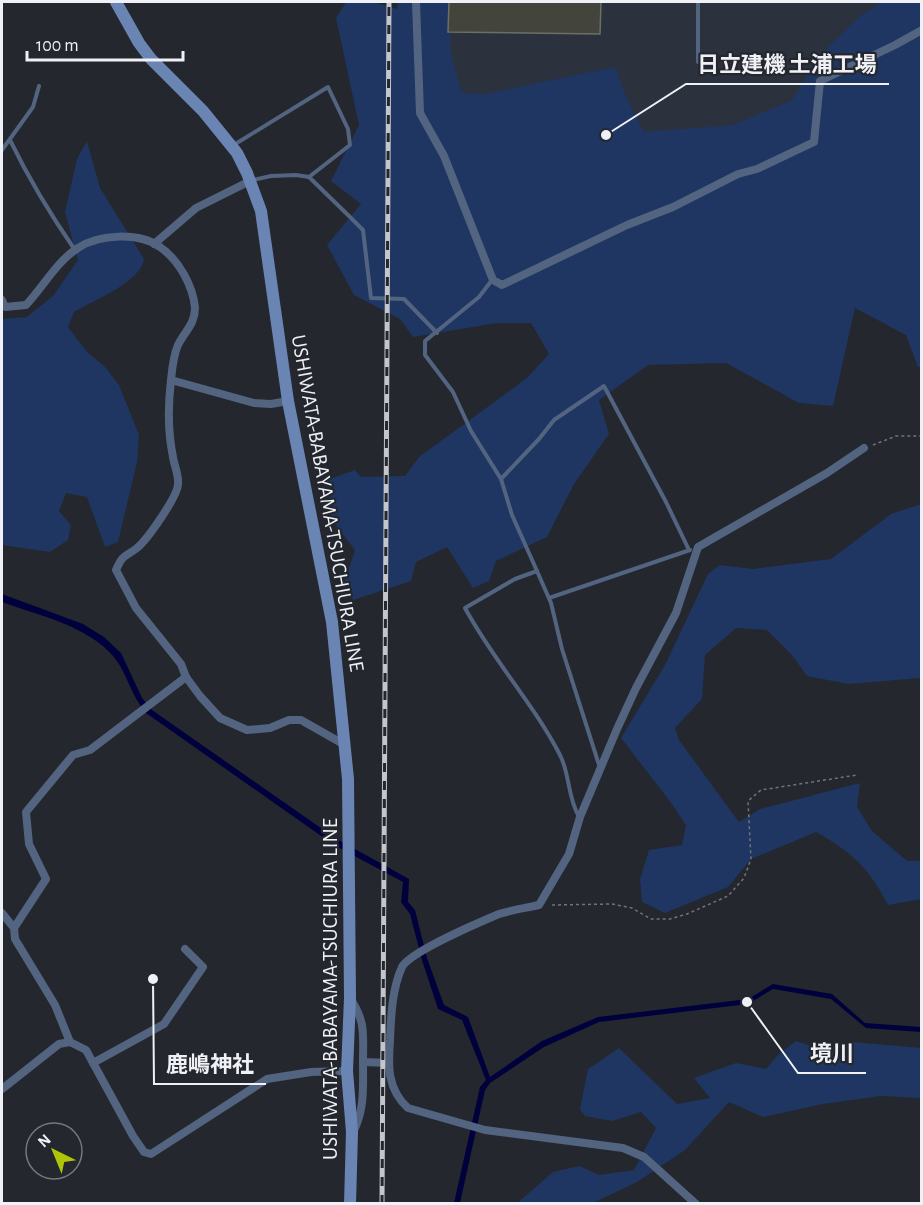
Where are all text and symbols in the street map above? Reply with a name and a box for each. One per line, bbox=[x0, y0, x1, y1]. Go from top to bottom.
scale bar bbox=[27, 24, 183, 62]
text: 100 m bbox=[36, 37, 79, 55]
callout: 日立建機 土浦工場 bbox=[686, 44, 889, 84]
text: 日立建機 土浦工場 bbox=[697, 53, 877, 76]
street label: USHIWATA-BABAYAMA-TSUCHIURA LINE bbox=[287, 333, 368, 673]
street label: USHIWATA-BABAYAMA-TSUCHIURA LINE bbox=[320, 818, 341, 1160]
callout: 境川 bbox=[798, 1033, 866, 1073]
text: 境川 bbox=[810, 1042, 854, 1065]
callout: 鹿嶋神社 bbox=[154, 1044, 266, 1084]
text: 鹿嶋神社 bbox=[166, 1053, 254, 1076]
north arrow bbox=[24, 1121, 84, 1181]
text: N bbox=[35, 1131, 54, 1150]

